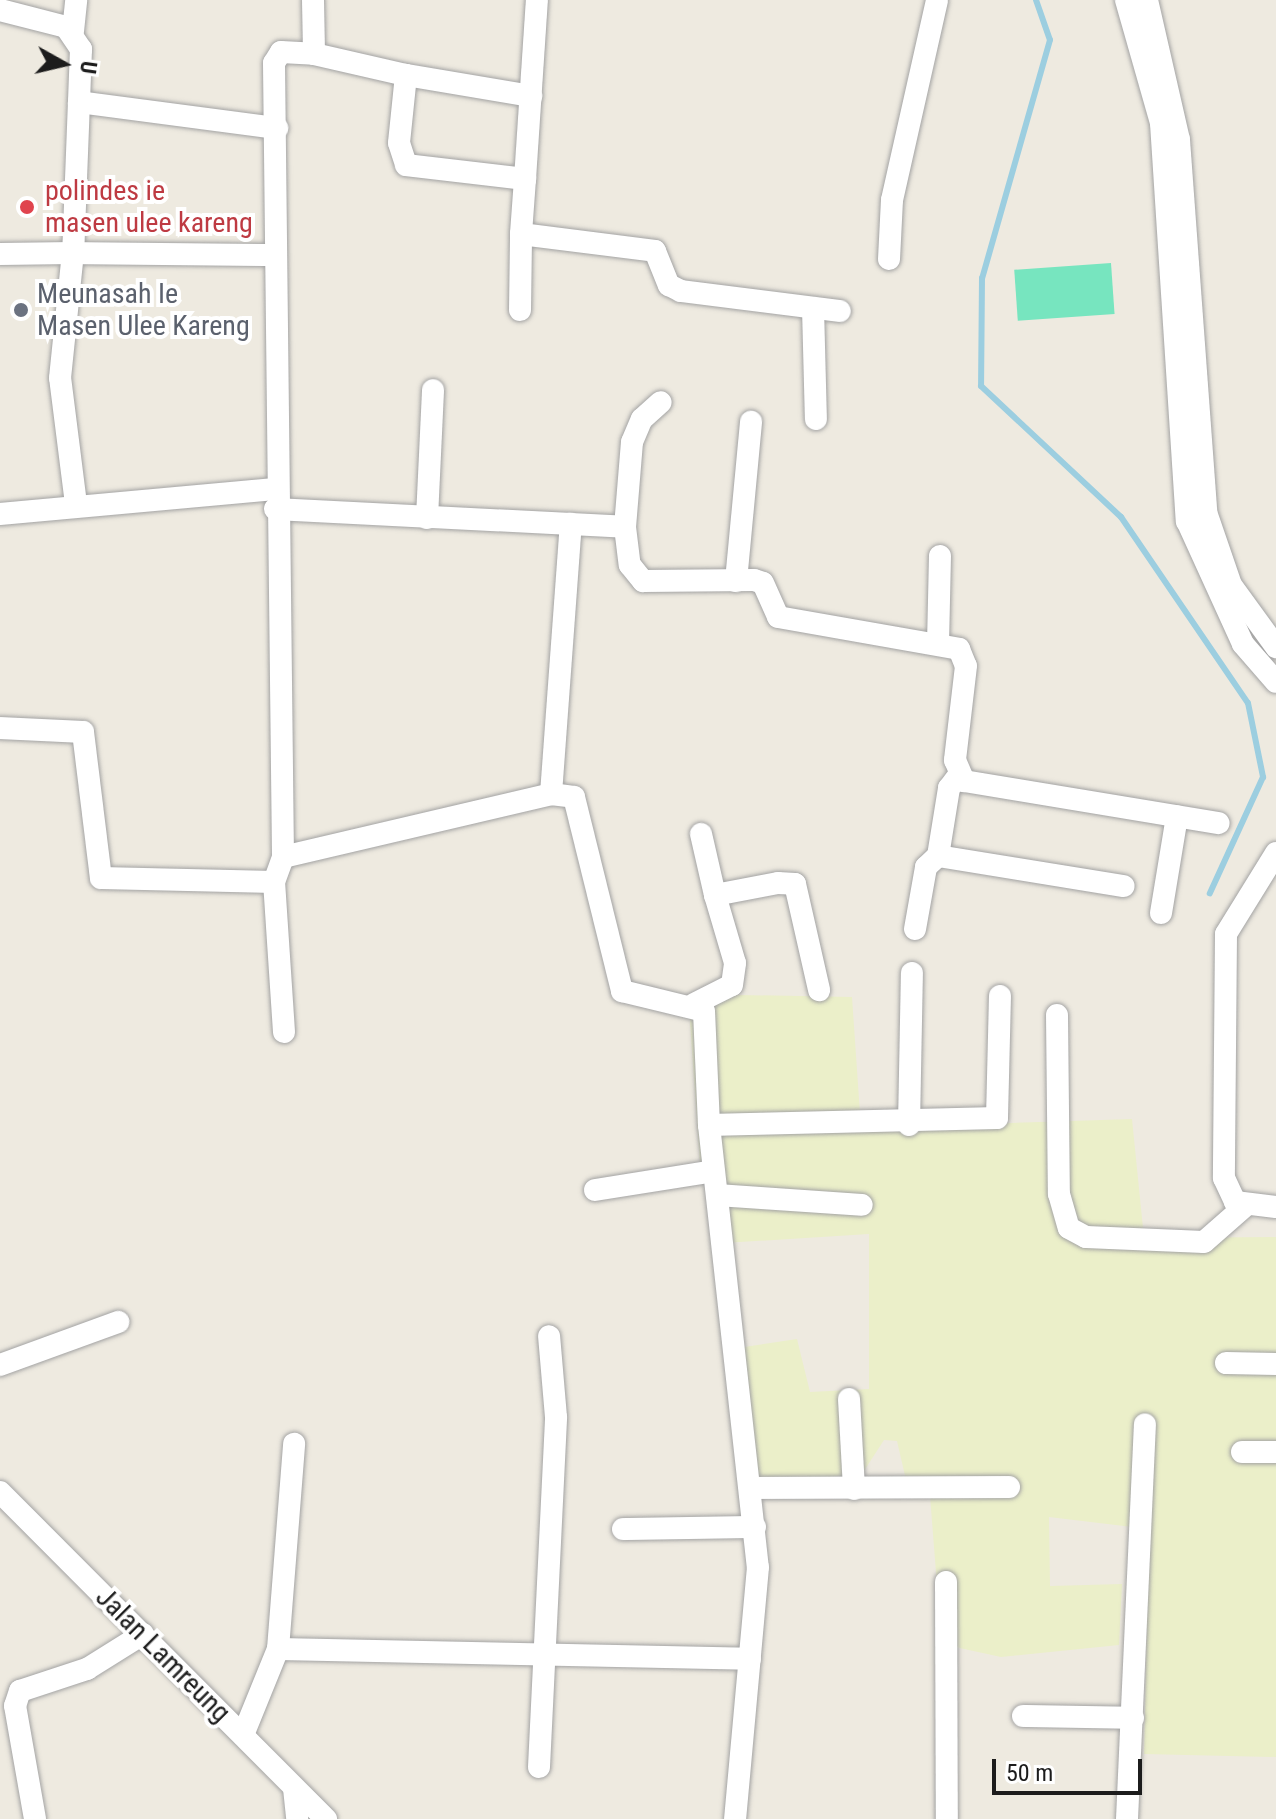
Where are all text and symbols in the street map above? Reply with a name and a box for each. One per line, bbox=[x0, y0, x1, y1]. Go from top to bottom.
north arrow bbox=[24, 24, 104, 104]
text: U bbox=[75, 59, 102, 75]
place label: polindes ie masen ulee kareng bbox=[45, 174, 253, 240]
marker: polindes ie masen ulee kareng bbox=[16, 196, 38, 218]
place label: Meunasah Ie Masen Ulee Kareng bbox=[37, 277, 250, 343]
marker: Meunasah Ie Masen Ulee Kareng bbox=[12, 301, 30, 319]
street label: Jalan Lamreung bbox=[89, 1581, 237, 1729]
scale bar bbox=[996, 1743, 1146, 1793]
text: 50 m bbox=[1006, 1759, 1053, 1787]

